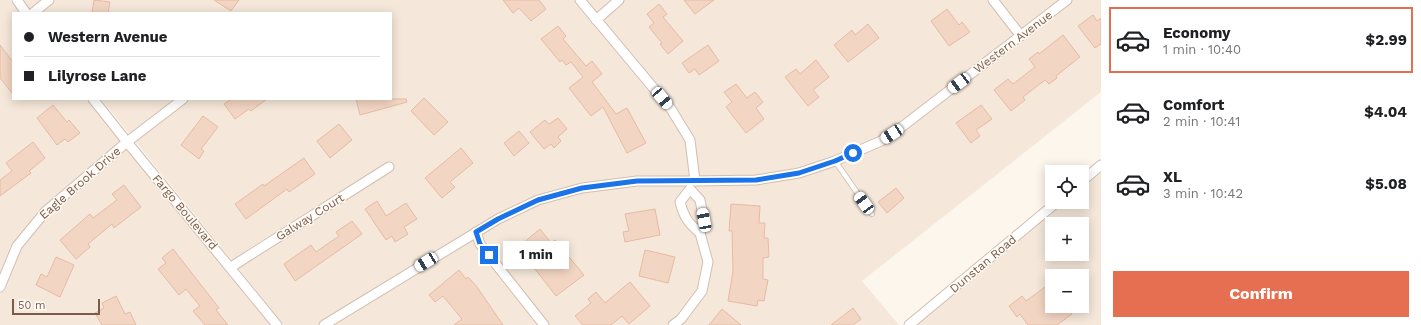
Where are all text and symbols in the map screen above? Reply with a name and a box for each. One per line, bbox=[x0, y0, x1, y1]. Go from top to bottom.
street label: Western Avenue bbox=[971, 8, 1055, 76]
icon: car bbox=[1115, 22, 1151, 58]
text: Economy bbox=[1163, 24, 1230, 42]
text: Western Avenue bbox=[48, 28, 167, 46]
text: $2.99 bbox=[1366, 31, 1407, 49]
text: 1 min · 10:40 bbox=[1163, 42, 1241, 57]
text: Lilyrose Lane bbox=[48, 67, 146, 85]
car bbox=[946, 71, 972, 95]
car bbox=[650, 85, 674, 111]
icon: car bbox=[1115, 94, 1151, 130]
text: Comfort bbox=[1163, 96, 1224, 114]
text: $4.04 bbox=[1364, 103, 1407, 121]
text: 2 min · 10:41 bbox=[1163, 114, 1240, 129]
car bbox=[879, 122, 905, 146]
street label: Eagle Brook Drive bbox=[37, 144, 123, 222]
route start bbox=[844, 144, 862, 162]
map controls bbox=[1045, 165, 1089, 313]
button: locate bbox=[1045, 165, 1089, 209]
icon: car bbox=[1115, 166, 1151, 202]
text: XL bbox=[1163, 168, 1182, 186]
street label: Fargo Boulevard bbox=[150, 172, 220, 252]
text: $5.08 bbox=[1365, 175, 1407, 193]
text: 3 min · 10:42 bbox=[1163, 186, 1243, 201]
street label: Galway Court bbox=[273, 190, 347, 244]
car bbox=[852, 190, 876, 216]
car bbox=[696, 207, 712, 233]
button: + bbox=[1045, 217, 1089, 261]
street label: Dunstan Road bbox=[947, 232, 1019, 296]
callout: 1 min bbox=[503, 241, 569, 269]
route end bbox=[480, 246, 498, 264]
text: 1 min bbox=[519, 247, 553, 262]
car bbox=[413, 251, 439, 273]
button: − bbox=[1045, 269, 1089, 313]
button: Confirm bbox=[1113, 271, 1409, 317]
scale bar bbox=[12, 297, 100, 316]
text: 50 m bbox=[18, 299, 45, 312]

